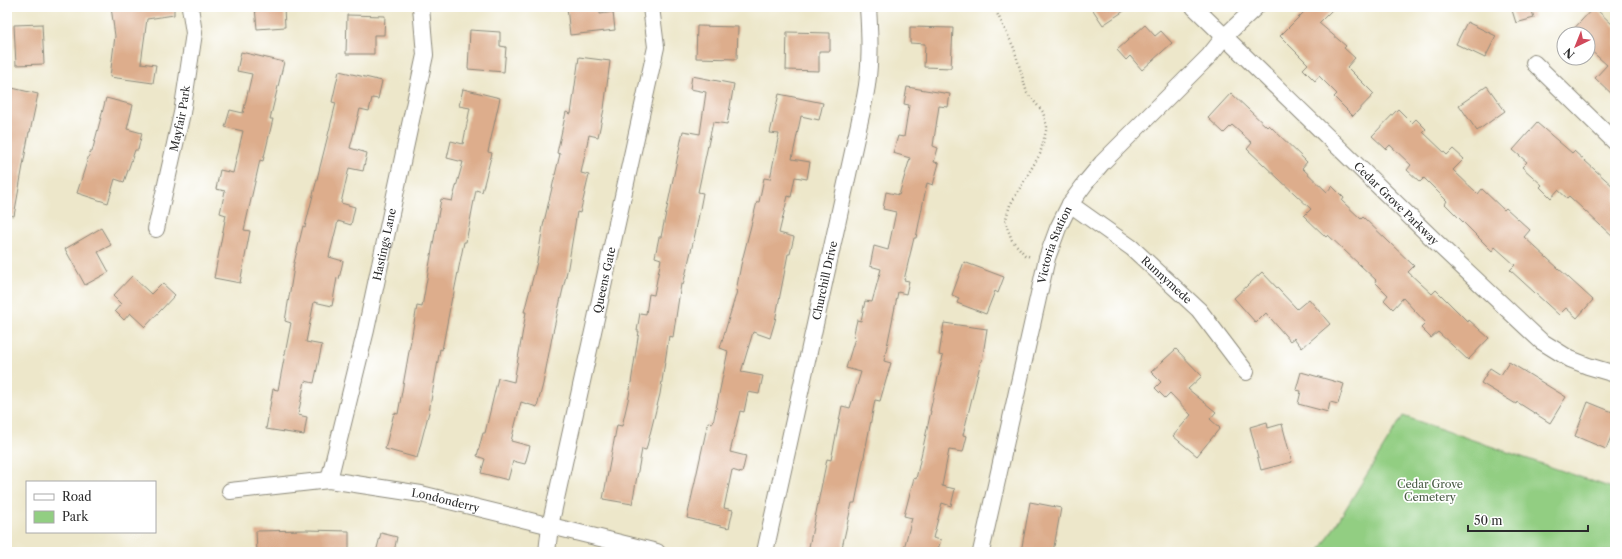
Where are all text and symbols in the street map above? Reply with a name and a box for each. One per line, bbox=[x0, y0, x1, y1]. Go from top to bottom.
north arrow bbox=[1556, 26, 1596, 66]
text: N bbox=[1561, 45, 1577, 62]
street label: Mayfair Park bbox=[167, 84, 193, 153]
street label: Cedar Grove Parkway bbox=[1351, 159, 1442, 249]
street label: Victoria Station bbox=[1034, 204, 1075, 286]
street label: Hastings Lane bbox=[370, 207, 399, 282]
street label: Churchill Drive bbox=[809, 240, 840, 321]
street label: Queens Gate bbox=[590, 246, 619, 315]
street label: Runnymede bbox=[1138, 253, 1195, 307]
park label: Cedar Grove Cemetery bbox=[1397, 477, 1463, 504]
legend bbox=[26, 481, 156, 533]
street label: Londonderry bbox=[411, 486, 482, 515]
text: Road bbox=[62, 489, 92, 504]
scale bar bbox=[1468, 507, 1588, 533]
text: Park bbox=[62, 509, 89, 524]
text: 50 m bbox=[1474, 513, 1503, 528]

